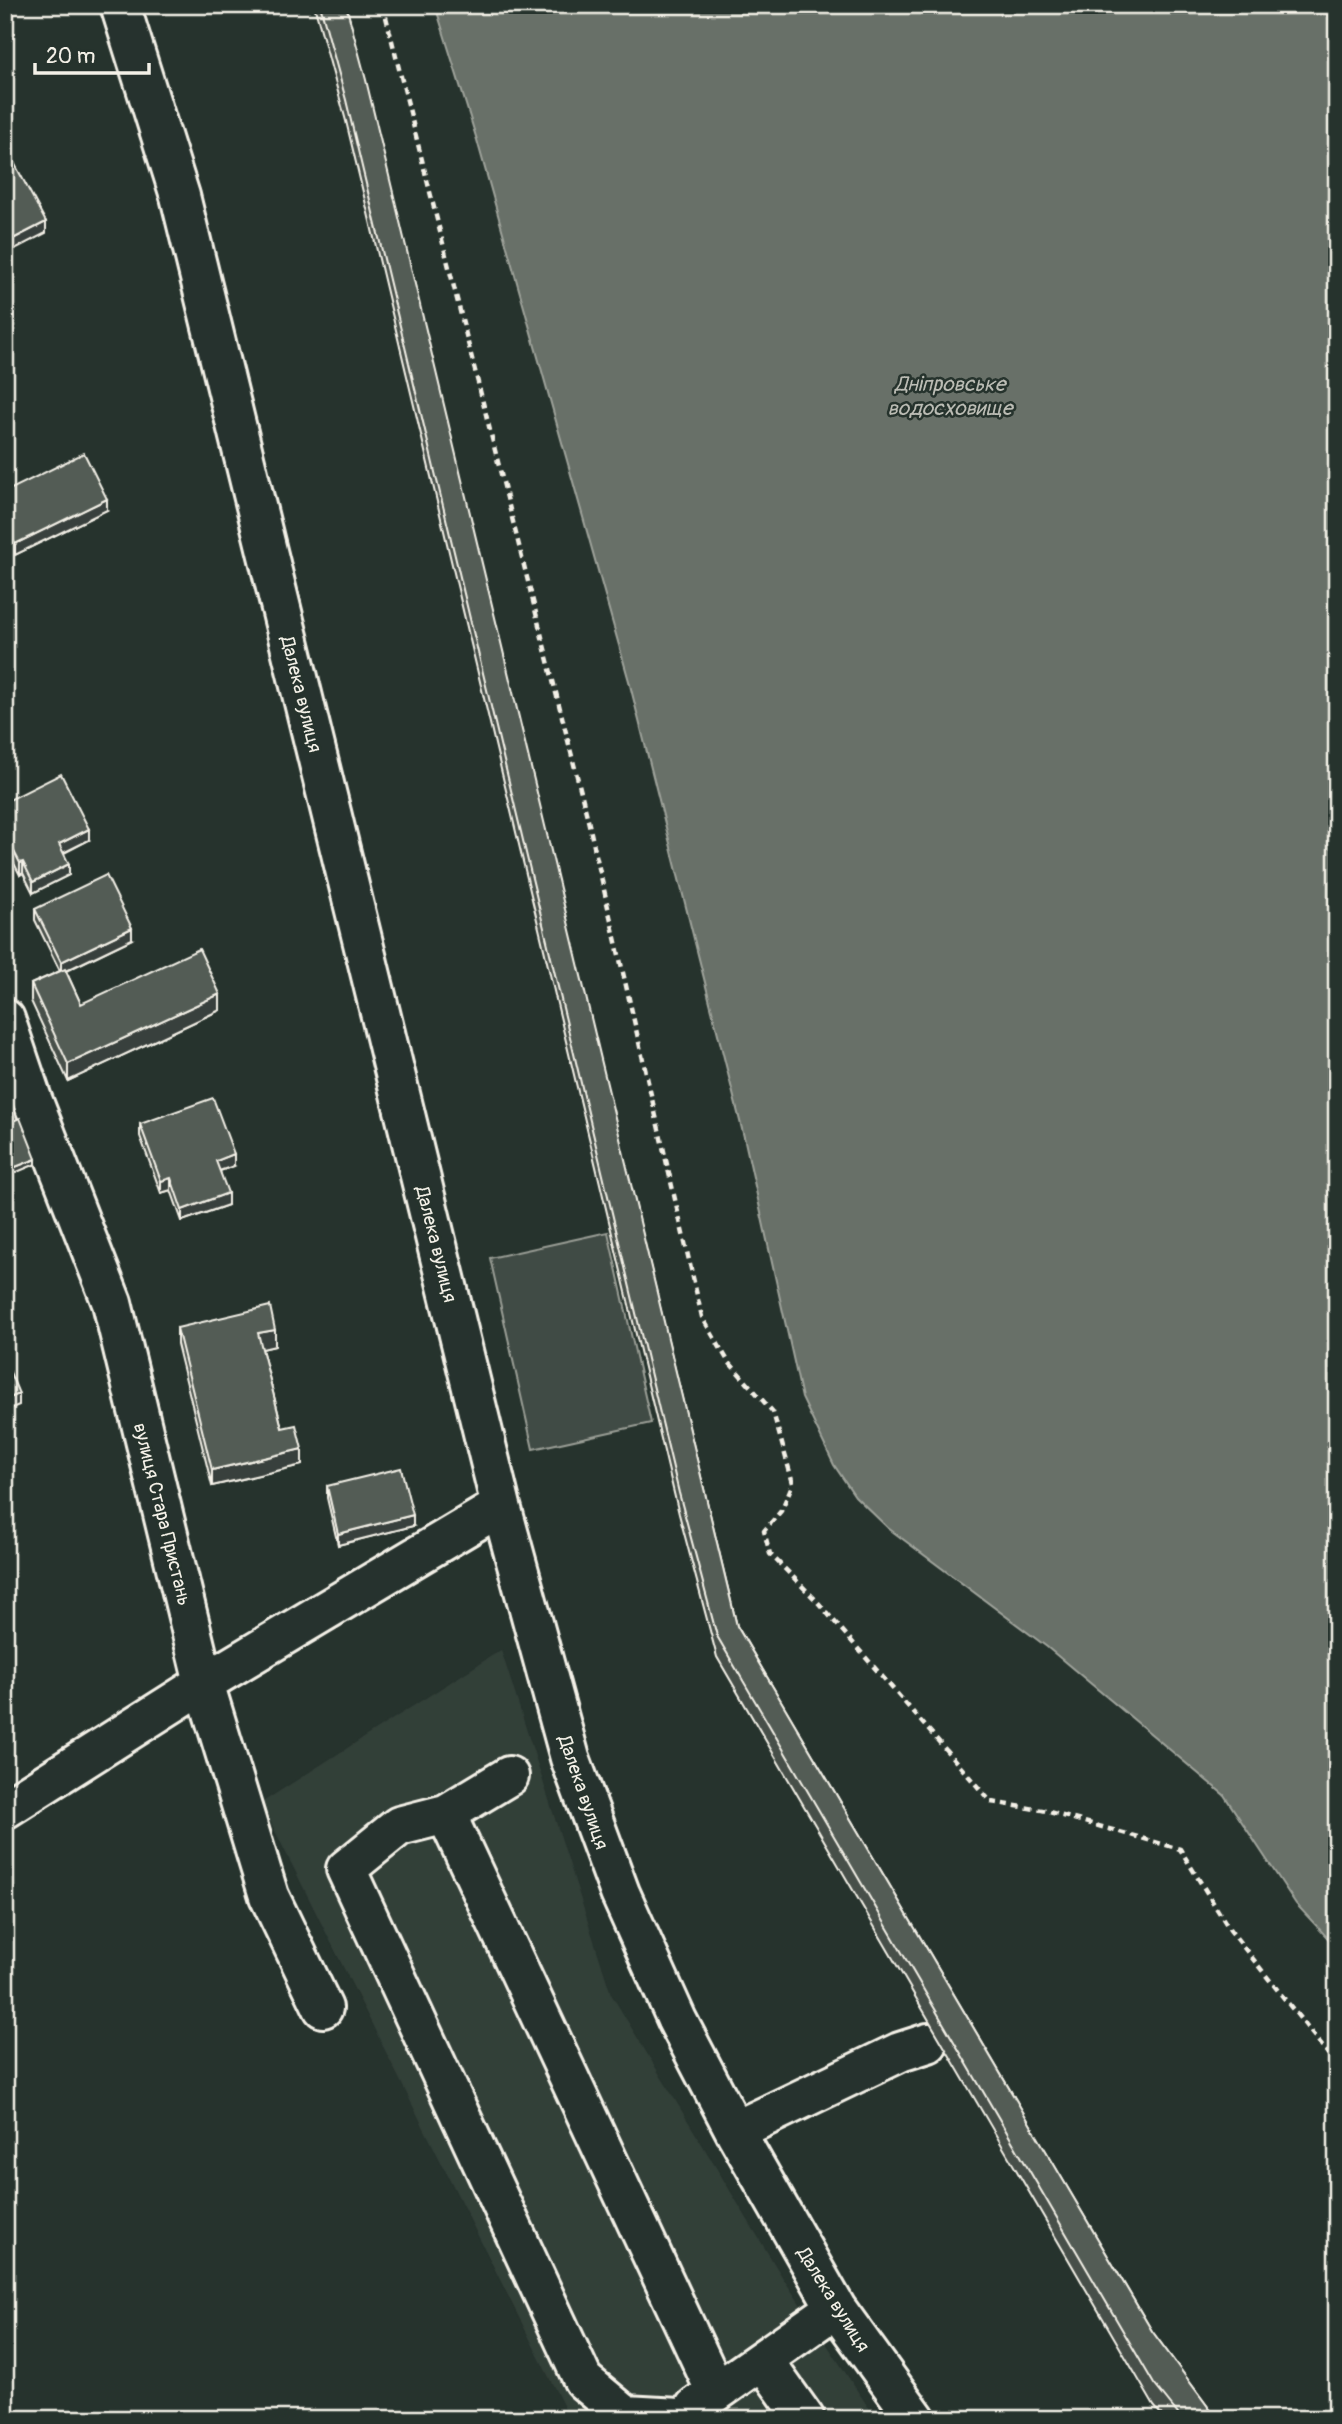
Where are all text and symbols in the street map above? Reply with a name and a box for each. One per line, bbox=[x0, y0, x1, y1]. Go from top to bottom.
scale bar bbox=[35, 32, 149, 76]
text: 20 m bbox=[46, 43, 95, 70]
water label: Дніпровське водосховище bbox=[888, 371, 1015, 422]
street label: Далека вулиця bbox=[275, 633, 327, 755]
street label: Далека вулиця bbox=[410, 1183, 462, 1305]
street label: вулиця Стара Пристань bbox=[128, 1420, 196, 1608]
street label: Далека вулиця bbox=[552, 1731, 614, 1853]
street label: Далека вулиця bbox=[791, 2242, 875, 2356]

